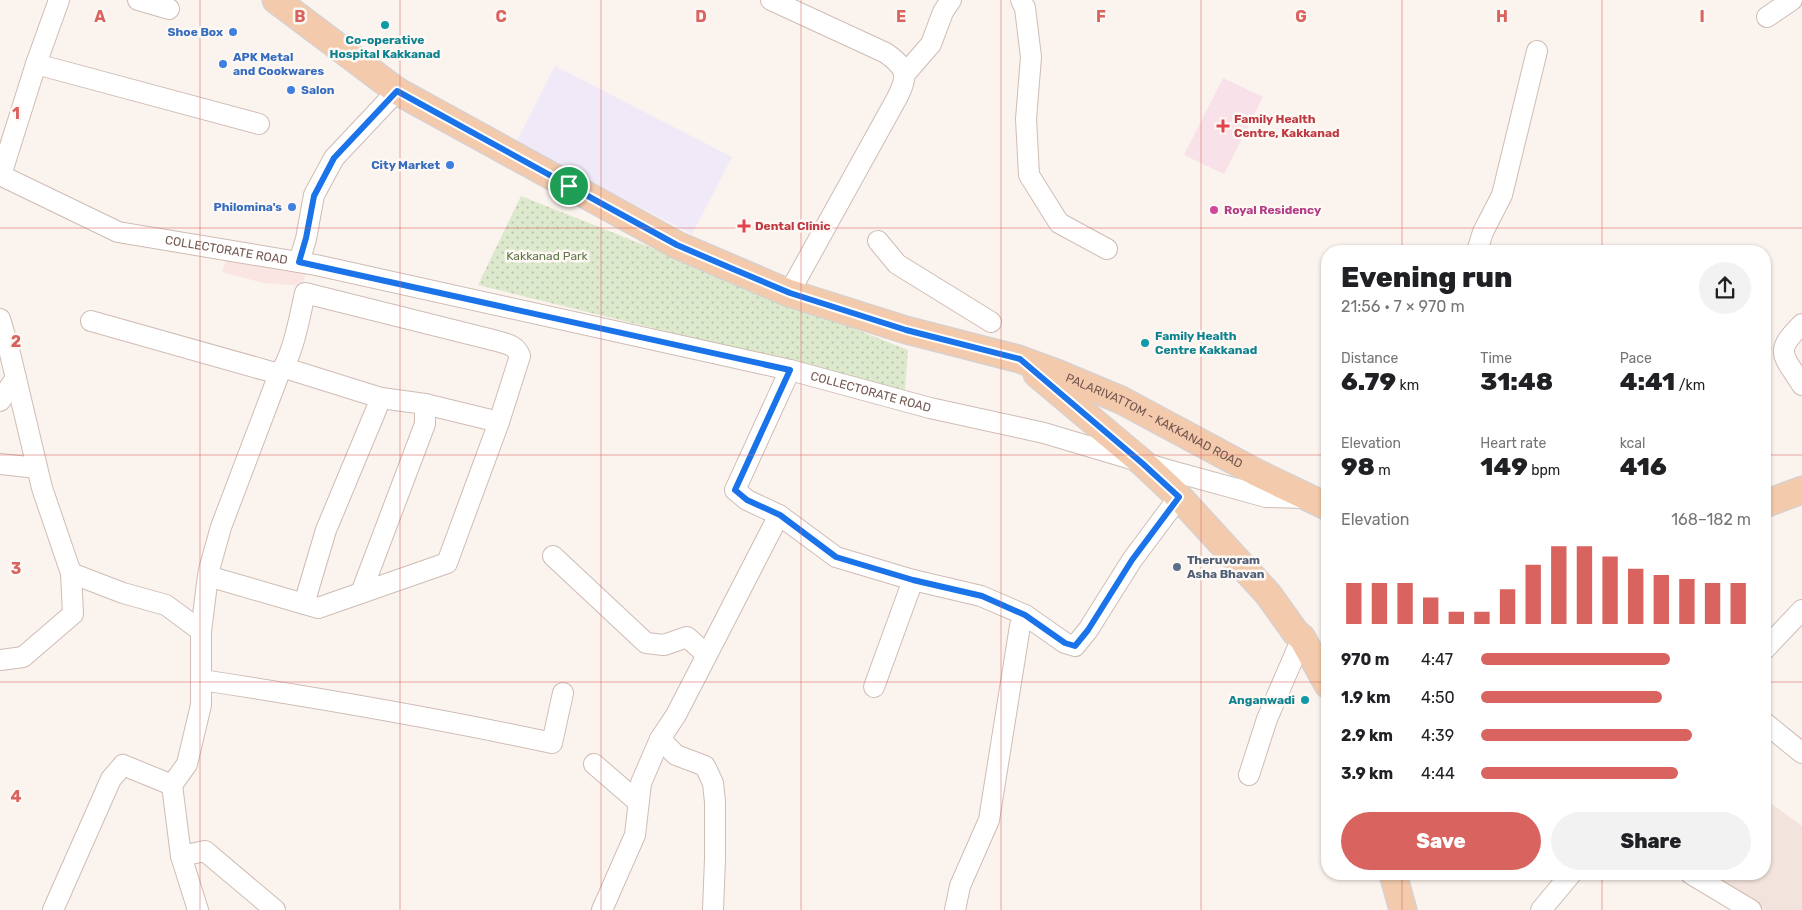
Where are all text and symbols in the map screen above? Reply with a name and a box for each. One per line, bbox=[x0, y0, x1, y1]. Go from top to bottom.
text: A bbox=[94, 7, 106, 26]
text: B bbox=[294, 7, 306, 26]
text: C bbox=[495, 7, 507, 26]
text: D bbox=[695, 7, 707, 26]
text: E bbox=[896, 7, 906, 26]
text: F bbox=[1096, 7, 1106, 26]
text: G bbox=[1295, 7, 1307, 26]
text: H bbox=[1496, 7, 1508, 26]
text: I bbox=[1699, 7, 1705, 26]
marker: Co-operative Hospital Kakkanad bbox=[379, 19, 391, 31]
place label: Shoe Box bbox=[168, 25, 223, 39]
marker: Shoe Box bbox=[227, 26, 239, 38]
place label: Co-operative Hospital Kakkanad bbox=[330, 33, 440, 61]
place label: APK Metal and Cookwares bbox=[233, 50, 324, 78]
marker: APK Metal and Cookwares bbox=[217, 58, 229, 70]
place label: Salon bbox=[301, 83, 335, 97]
marker: Salon bbox=[285, 84, 297, 96]
text: 1 bbox=[12, 104, 20, 123]
place label: Family Health Centre, Kakkanad bbox=[1234, 112, 1340, 140]
marker: Family Health Centre, Kakkanad bbox=[1216, 119, 1230, 133]
place label: City Market bbox=[371, 158, 440, 172]
marker: City Market bbox=[444, 159, 456, 171]
pin bbox=[548, 165, 590, 207]
icon: arrive bbox=[555, 172, 583, 200]
place label: Philomina's bbox=[214, 200, 282, 214]
marker: Philomina's bbox=[286, 201, 298, 213]
place label: Royal Residency bbox=[1224, 203, 1321, 217]
marker: Royal Residency bbox=[1208, 204, 1220, 216]
marker: Dental Clinic bbox=[737, 219, 751, 233]
place label: Dental Clinic bbox=[755, 219, 831, 233]
street label: COLLECTORATE ROAD bbox=[164, 233, 289, 267]
park label: Kakkanad Park bbox=[506, 249, 589, 263]
text: Evening run bbox=[1341, 261, 1512, 294]
button: share bbox=[1699, 262, 1751, 314]
text: 21:56 · 7 × 970 m bbox=[1341, 297, 1465, 316]
place label: Family Health Centre Kakkanad bbox=[1155, 329, 1257, 357]
text: 2 bbox=[11, 332, 21, 351]
marker: Family Health Centre Kakkanad bbox=[1139, 337, 1151, 349]
text: Distance bbox=[1341, 350, 1398, 367]
text: Time bbox=[1480, 350, 1512, 367]
text: Pace bbox=[1620, 350, 1652, 367]
text: 6.79 bbox=[1341, 367, 1396, 396]
text: 31:48 bbox=[1480, 367, 1553, 396]
text: 4:41 bbox=[1620, 367, 1675, 396]
street label: COLLECTORATE ROAD bbox=[809, 369, 933, 415]
street label: PALARIVATTOM - KAKKANAD ROAD bbox=[1064, 371, 1245, 471]
text: km bbox=[1396, 377, 1419, 394]
text: /km bbox=[1675, 377, 1705, 394]
text: Elevation bbox=[1341, 435, 1401, 452]
text: Heart rate bbox=[1480, 435, 1546, 452]
text: kcal bbox=[1620, 435, 1645, 452]
text: 98 bbox=[1341, 452, 1375, 481]
text: 149 bbox=[1480, 452, 1528, 481]
text: 416 bbox=[1620, 452, 1667, 481]
text: m bbox=[1375, 462, 1391, 479]
text: bpm bbox=[1528, 462, 1560, 479]
text: Elevation bbox=[1341, 510, 1410, 529]
text: 168–182 m bbox=[1671, 510, 1751, 529]
place label: Theruvoram Asha Bhavan bbox=[1187, 553, 1265, 581]
text: 3 bbox=[11, 559, 21, 578]
marker: Theruvoram Asha Bhavan bbox=[1171, 561, 1183, 573]
text: 970 m bbox=[1341, 650, 1389, 669]
text: 4:47 bbox=[1421, 650, 1453, 669]
text: 1.9 km bbox=[1341, 688, 1391, 707]
text: 4:50 bbox=[1421, 688, 1455, 707]
place label: Anganwadi bbox=[1228, 693, 1295, 707]
marker: Anganwadi bbox=[1299, 694, 1311, 706]
text: 2.9 km bbox=[1341, 726, 1393, 745]
text: 4:39 bbox=[1421, 726, 1454, 745]
text: 3.9 km bbox=[1341, 764, 1393, 783]
text: 4:44 bbox=[1421, 764, 1455, 783]
text: 4 bbox=[11, 787, 22, 806]
button: Save bbox=[1341, 812, 1541, 870]
button: Share bbox=[1551, 812, 1751, 870]

